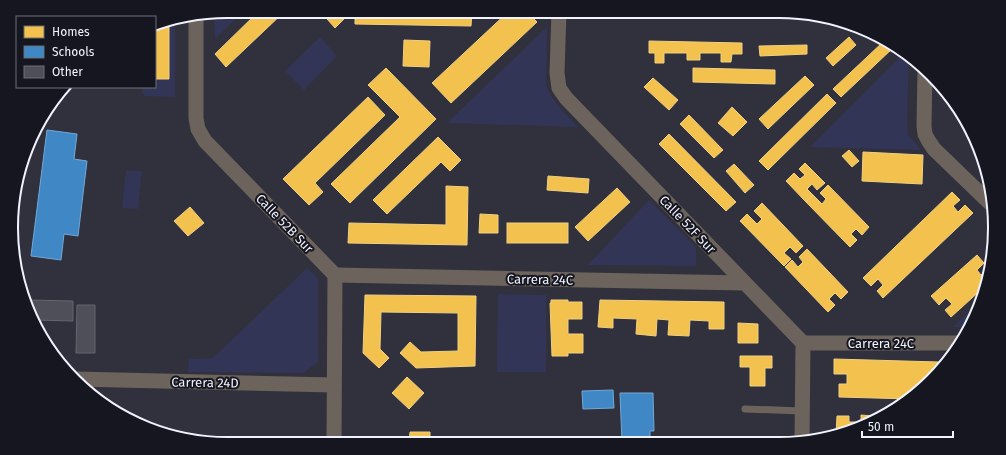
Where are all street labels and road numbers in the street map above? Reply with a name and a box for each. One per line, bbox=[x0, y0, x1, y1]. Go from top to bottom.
street label: Calle 52B Sur bbox=[253, 191, 316, 256]
street label: Calle 52F Sur bbox=[656, 192, 719, 256]
street label: Carrera 24C bbox=[507, 271, 574, 288]
street label: Carrera 24C bbox=[848, 336, 915, 351]
street label: Carrera 24D bbox=[171, 374, 239, 391]

